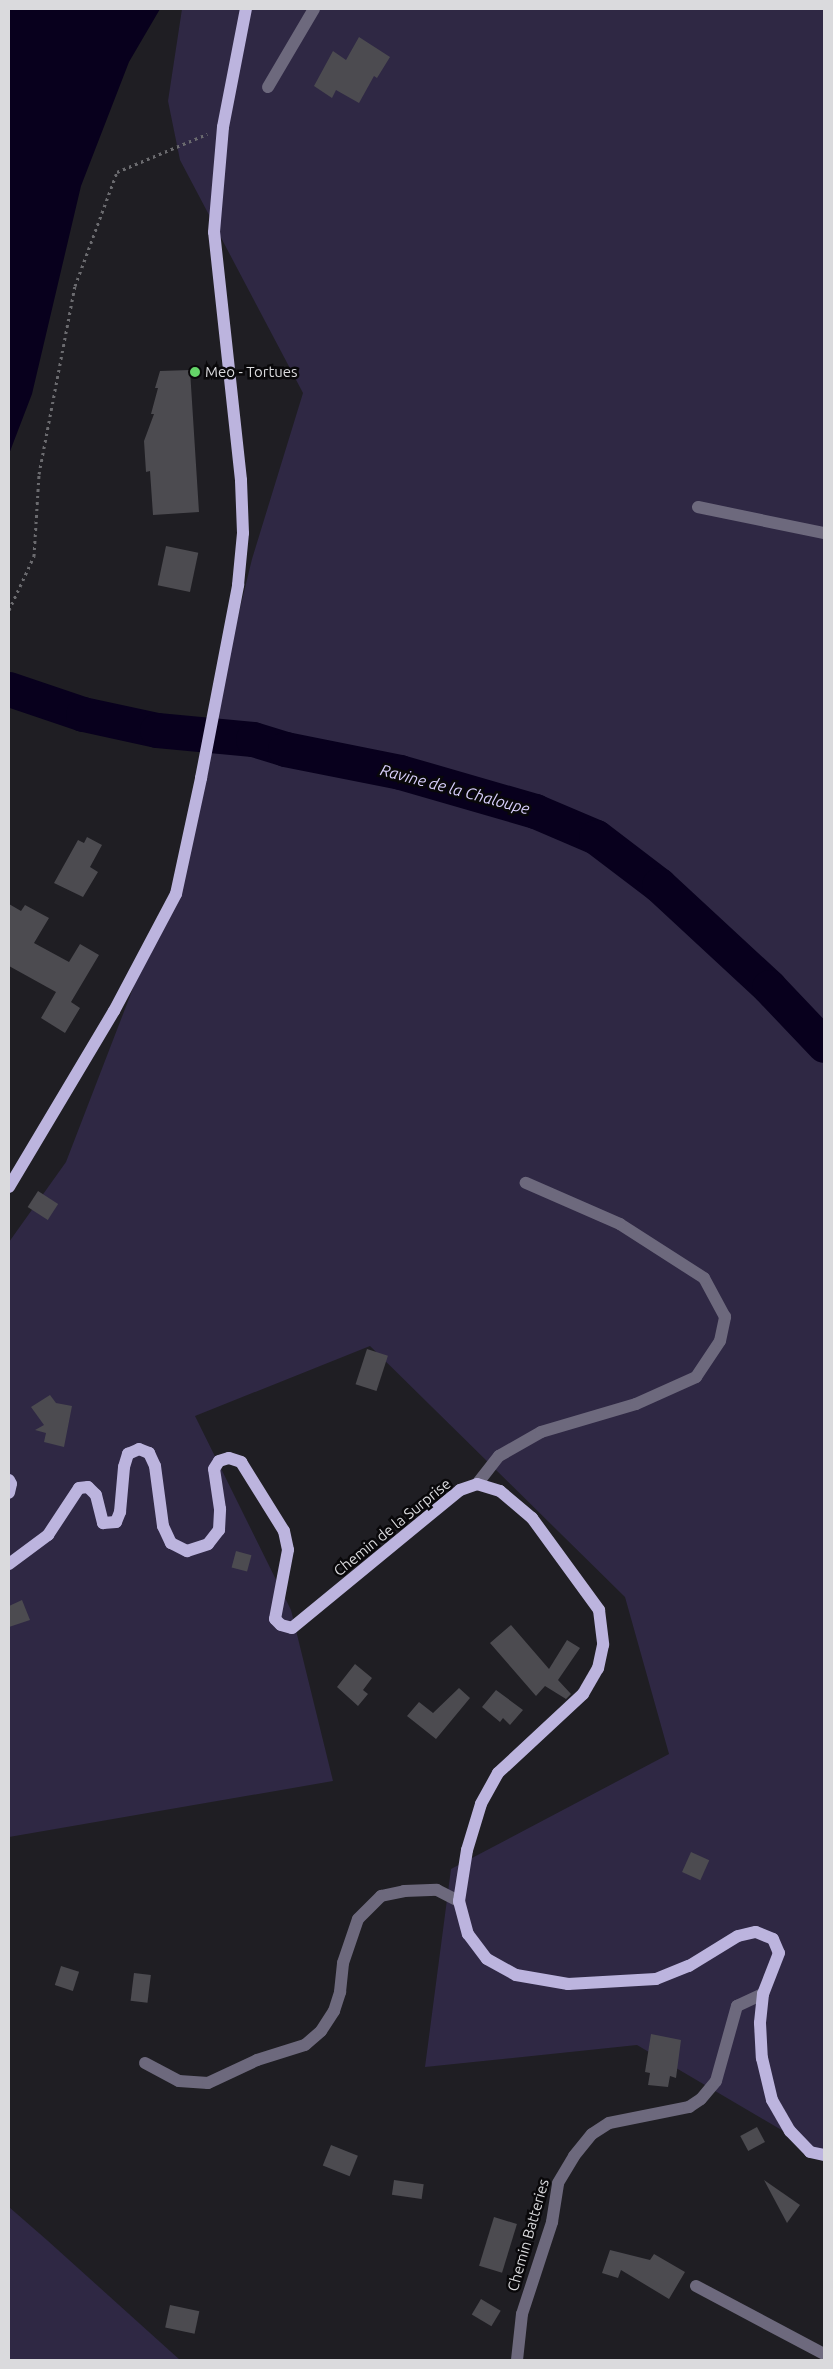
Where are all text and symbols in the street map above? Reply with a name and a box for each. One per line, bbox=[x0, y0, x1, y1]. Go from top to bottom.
place label: Meo - Tortues bbox=[205, 363, 298, 381]
marker: Meo - Tortues bbox=[189, 366, 201, 378]
water label: Ravine de la Chaloupe bbox=[378, 760, 532, 818]
street label: Chemin de la Surprise bbox=[330, 1474, 454, 1580]
street label: Chemin Batteries bbox=[503, 2177, 553, 2293]

